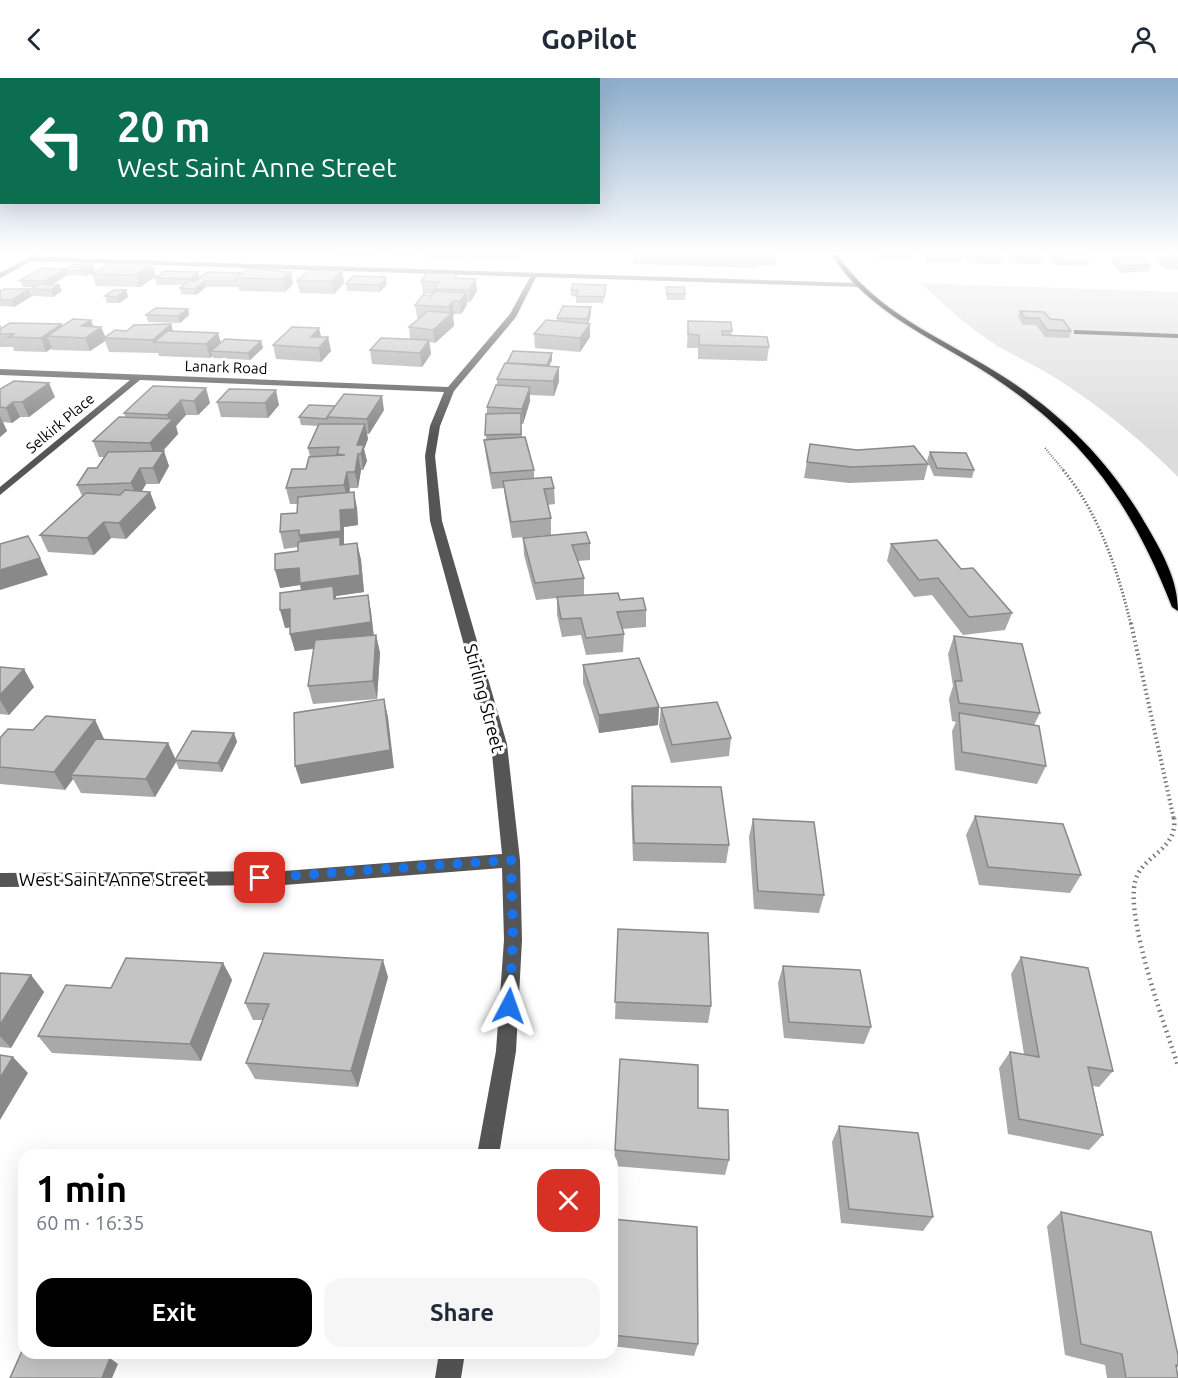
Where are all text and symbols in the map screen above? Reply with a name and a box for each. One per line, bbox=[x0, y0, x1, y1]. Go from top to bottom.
icon: back bbox=[18, 23, 51, 56]
icon: person bbox=[1127, 23, 1160, 56]
text: GoPilot bbox=[541, 24, 637, 54]
icon: left bbox=[18, 102, 96, 180]
text: 20 m bbox=[117, 103, 211, 150]
text: West Saint Anne Street bbox=[117, 152, 397, 182]
street label: Lanark Road bbox=[184, 357, 268, 377]
street label: Selkirk Place bbox=[22, 390, 98, 456]
street label: Stirling Street bbox=[461, 641, 509, 755]
pin bbox=[234, 852, 285, 903]
icon: arrive bbox=[243, 861, 276, 894]
street label: West Saint Anne Street bbox=[19, 869, 205, 889]
position arrow bbox=[477, 974, 541, 1038]
text: 1 min bbox=[36, 1168, 127, 1209]
button: close bbox=[537, 1169, 600, 1232]
text: 60 m · 16:35 bbox=[36, 1211, 145, 1234]
button: Exit bbox=[36, 1278, 312, 1347]
button: Share bbox=[324, 1278, 600, 1347]

